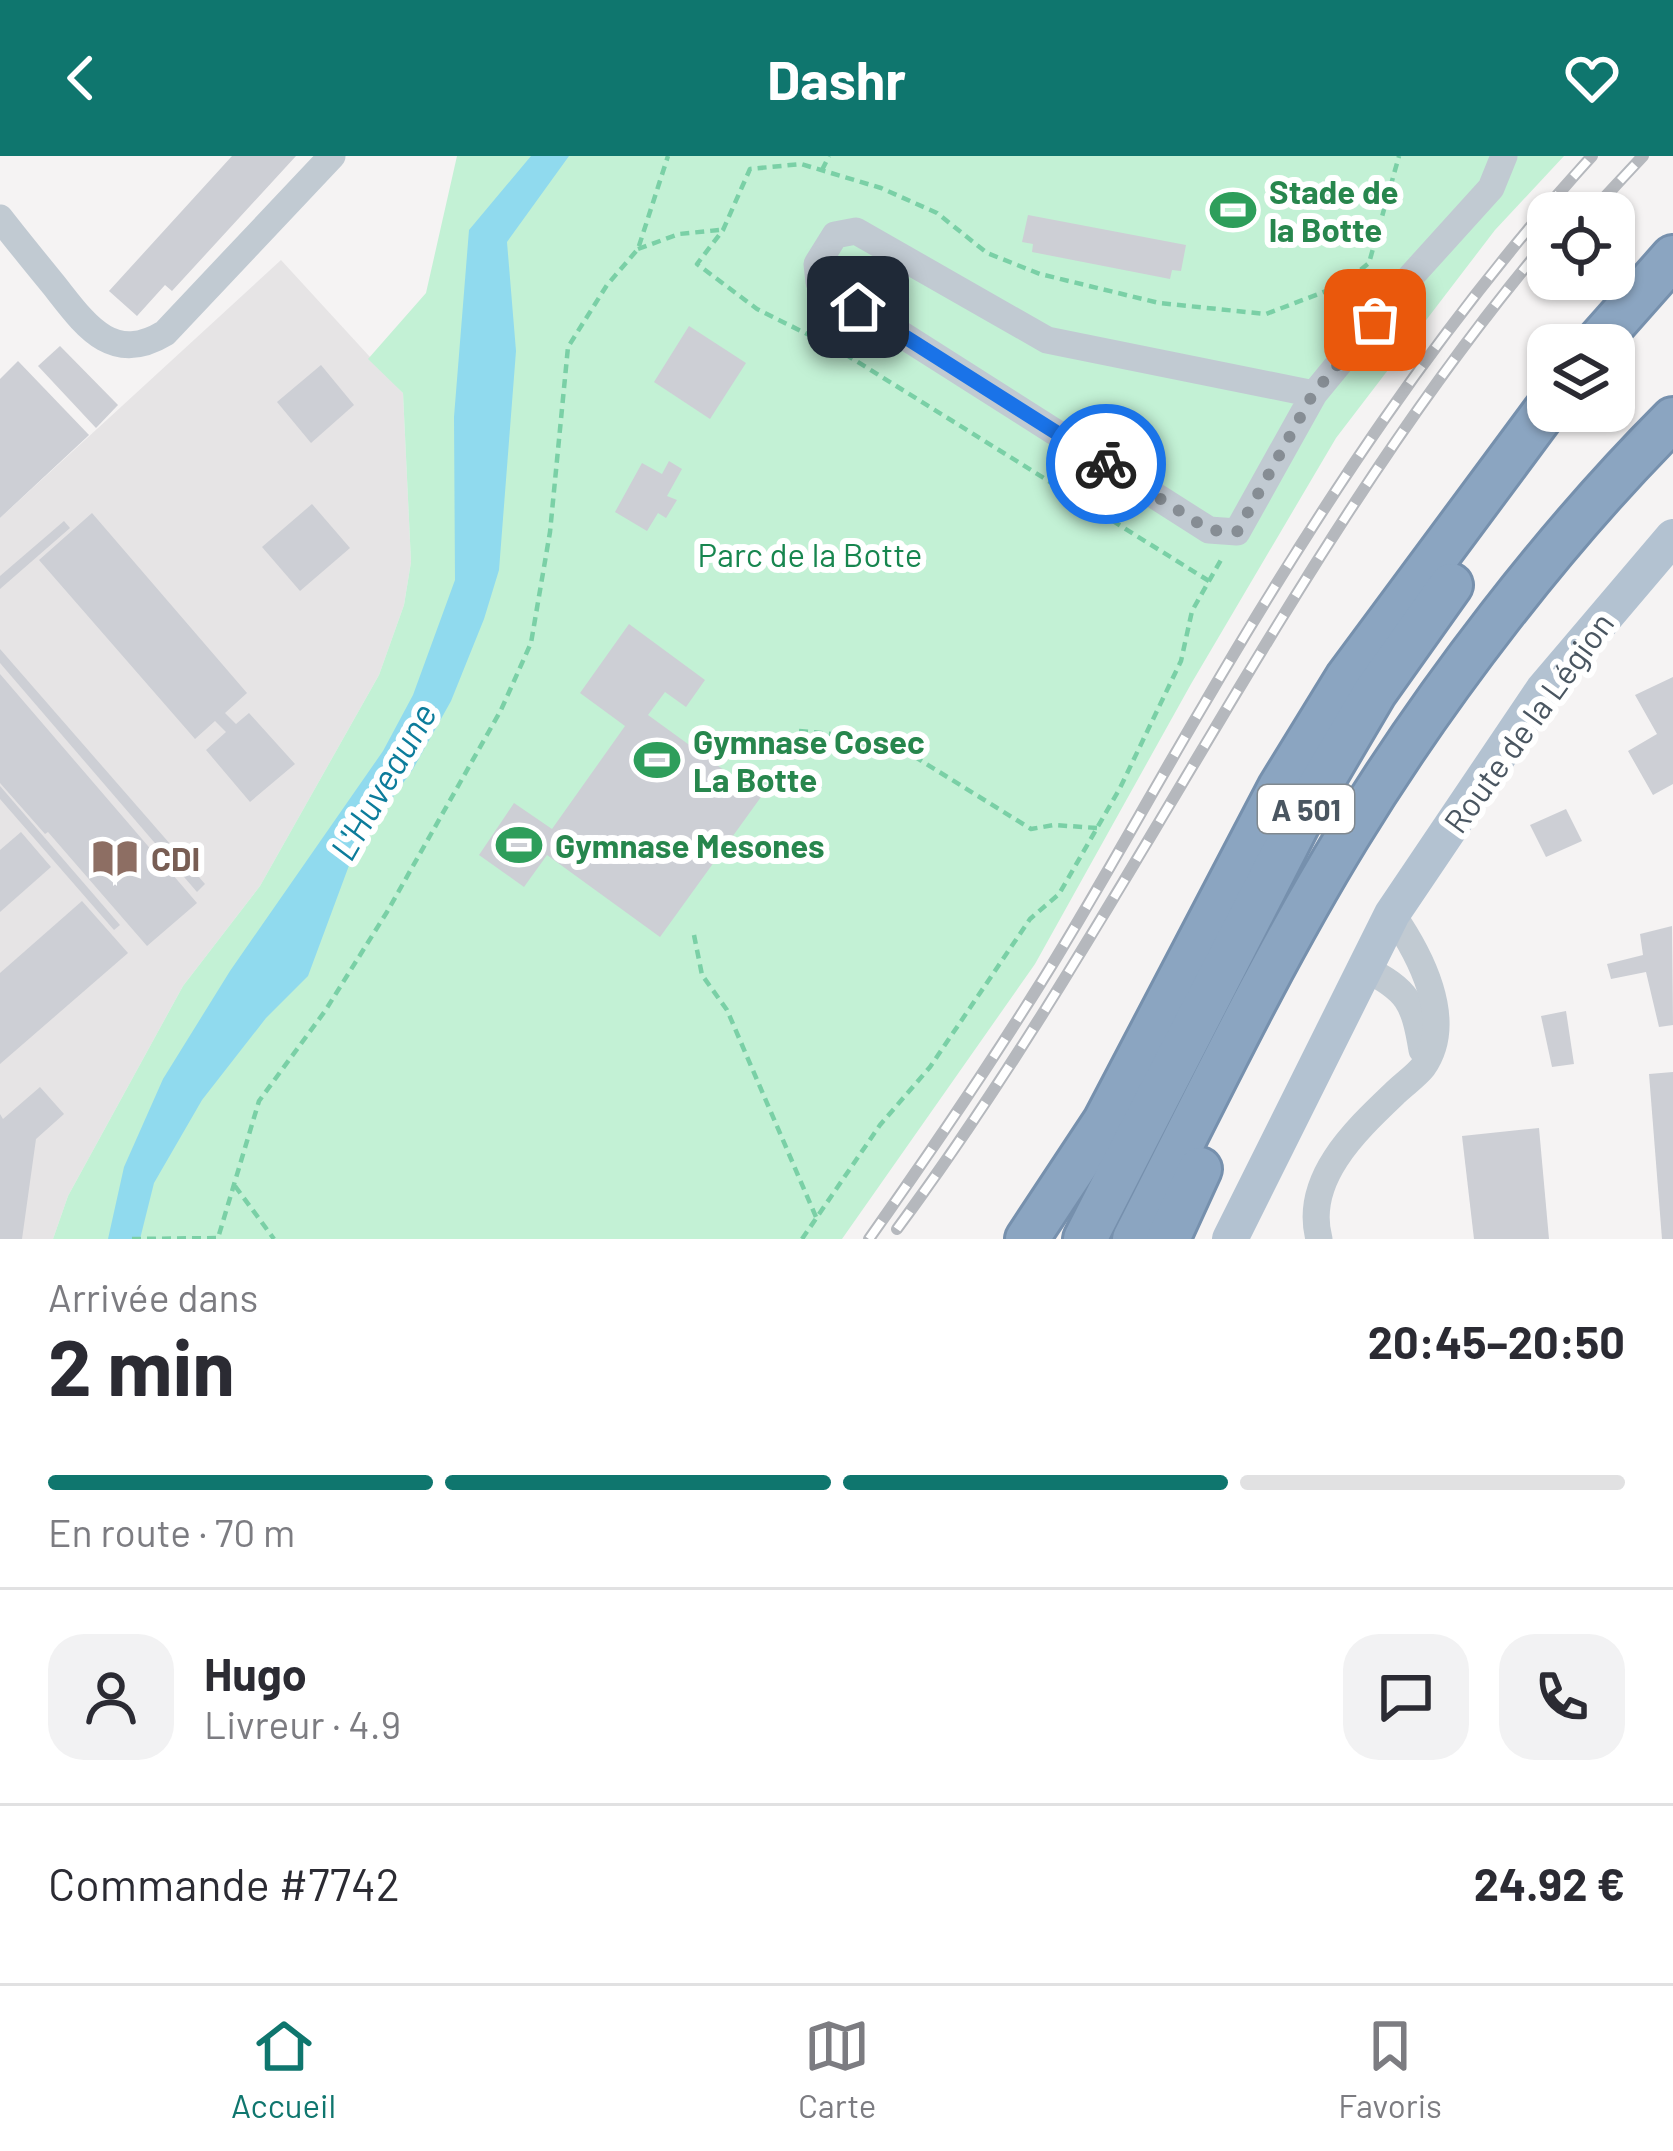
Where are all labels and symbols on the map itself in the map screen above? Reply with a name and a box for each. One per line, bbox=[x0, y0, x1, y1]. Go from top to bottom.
place label: Stade de la Botte bbox=[1269, 171, 1399, 249]
sports icon: Stade de la Botte bbox=[1208, 185, 1258, 235]
pin bbox=[807, 256, 909, 358]
pin bbox=[1324, 269, 1426, 371]
courier bbox=[1046, 404, 1166, 524]
park label: Parc de la Botte bbox=[698, 534, 922, 574]
street label: Route de la Légion bbox=[1435, 604, 1621, 840]
water label: L'Huveaune bbox=[320, 695, 444, 867]
place label: Gymnase Cosec La Botte bbox=[693, 721, 925, 799]
sports icon: Gymnase Cosec La Botte bbox=[632, 735, 682, 785]
road number: A 501 bbox=[1258, 785, 1354, 833]
sports icon: Gymnase Mesones bbox=[494, 820, 544, 870]
place label: Gymnase Mesones bbox=[555, 825, 825, 865]
library icon: CDI bbox=[90, 833, 140, 883]
place label: CDI bbox=[151, 838, 200, 878]

